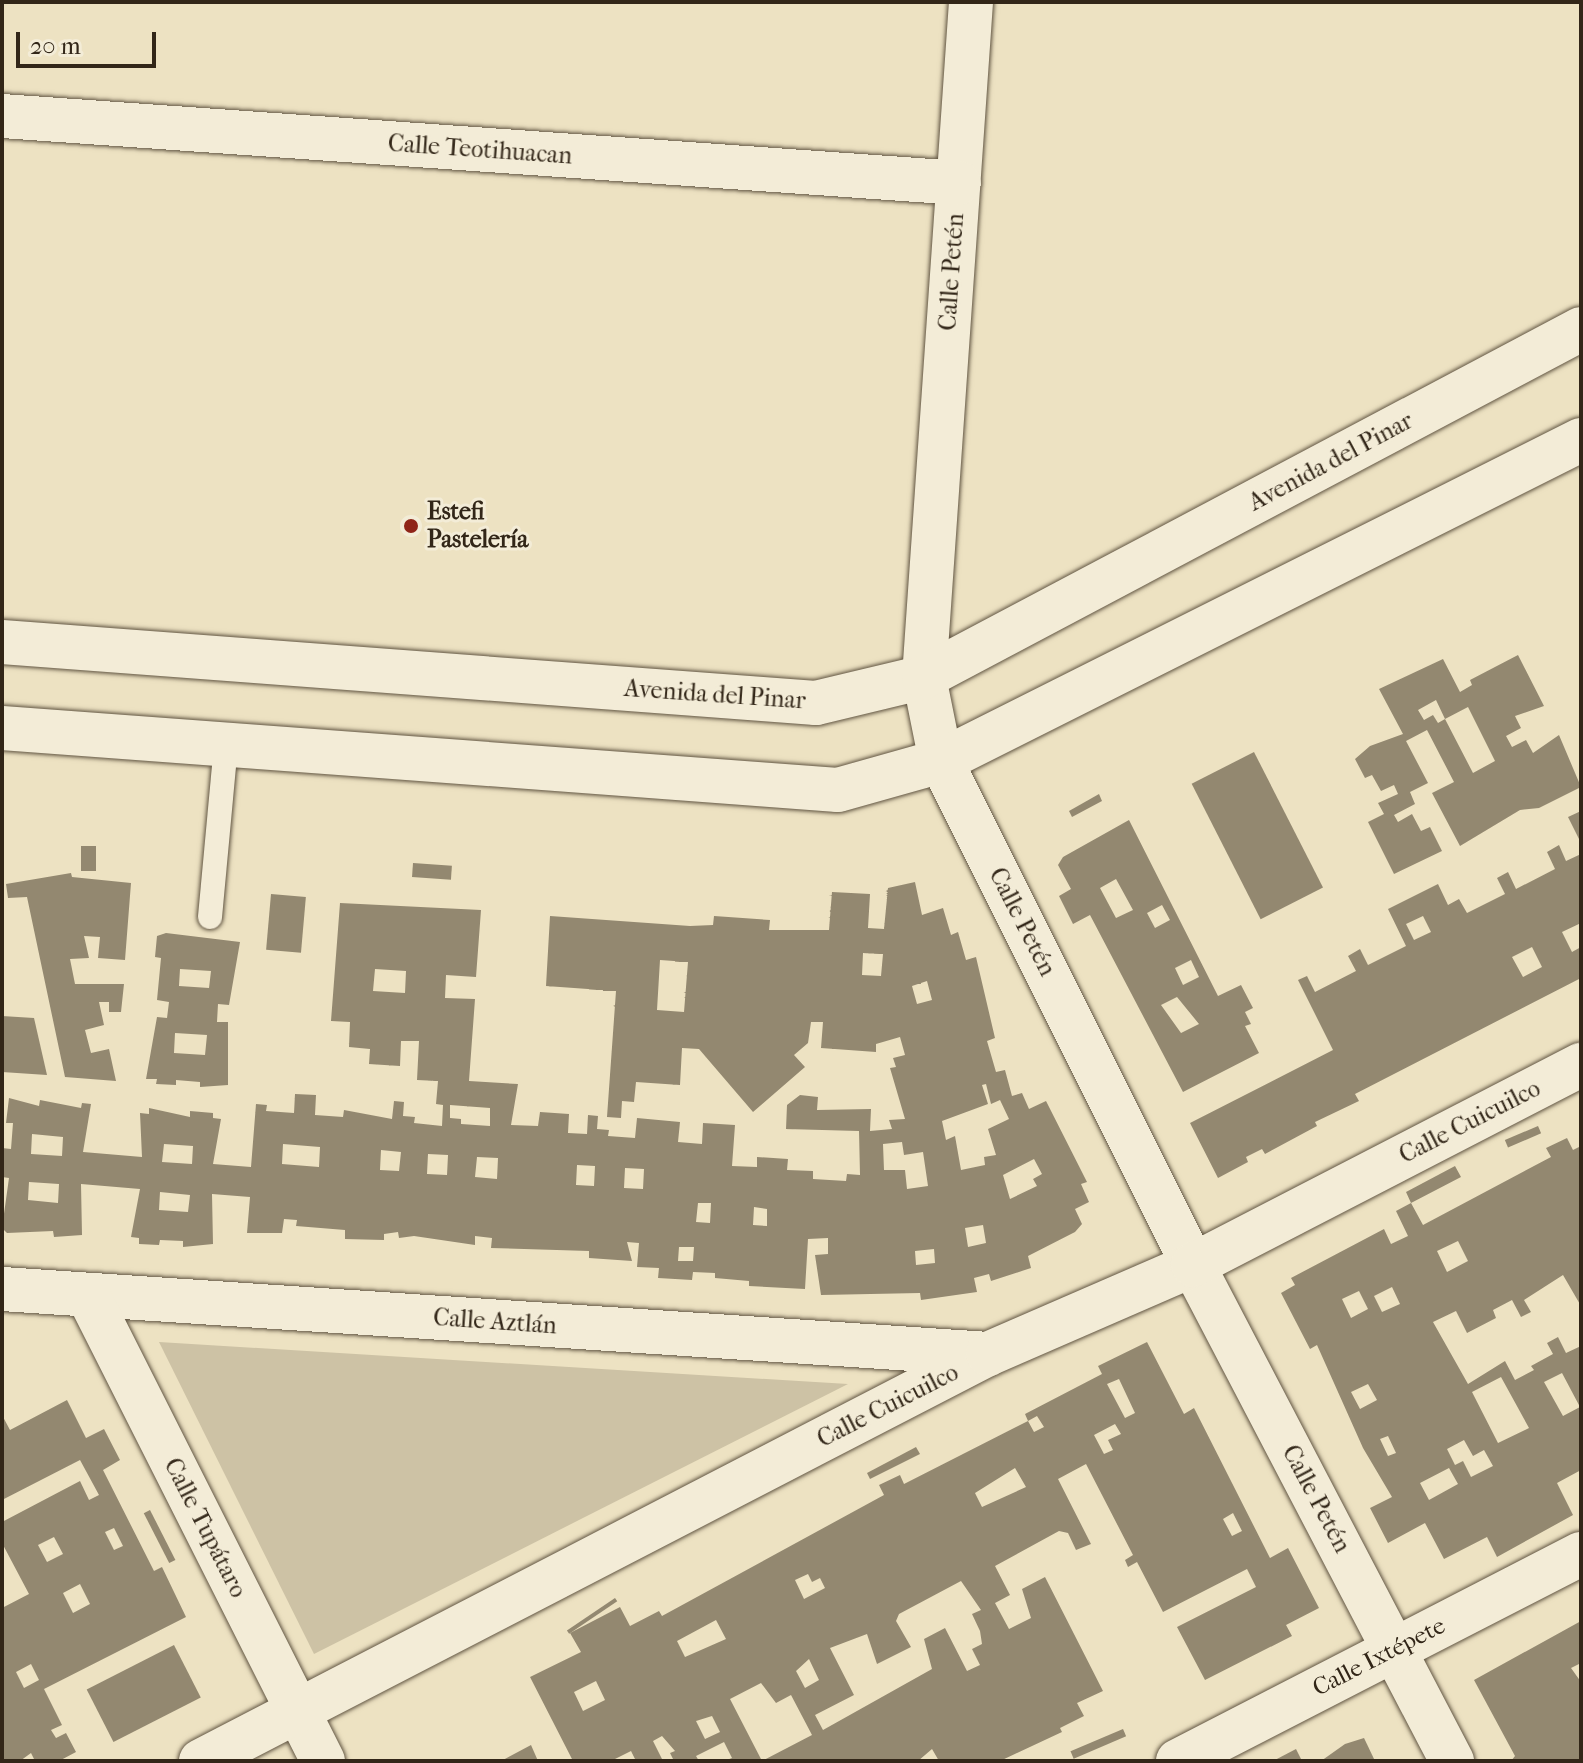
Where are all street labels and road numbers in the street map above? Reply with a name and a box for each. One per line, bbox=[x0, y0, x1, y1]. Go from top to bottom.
street label: Calle Teotihuacan bbox=[387, 129, 573, 171]
street label: Calle Petén bbox=[934, 212, 970, 332]
street label: Avenida del Pinar bbox=[1244, 407, 1418, 517]
street label: Avenida del Pinar bbox=[623, 674, 807, 716]
street label: Calle Petén bbox=[982, 863, 1062, 981]
street label: Calle Cuicuilco bbox=[1395, 1074, 1545, 1170]
street label: Calle Aztlán bbox=[432, 1303, 558, 1341]
street label: Calle Cuicuilco bbox=[813, 1358, 963, 1454]
street label: Calle Petén bbox=[1276, 1440, 1356, 1558]
street label: Calle Tupátaro bbox=[158, 1453, 252, 1603]
street label: Calle Ixtépete bbox=[1308, 1611, 1450, 1703]

